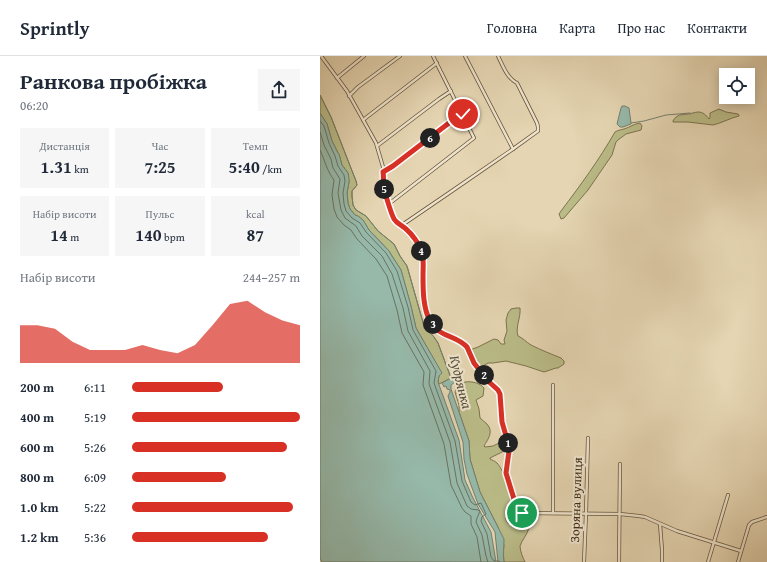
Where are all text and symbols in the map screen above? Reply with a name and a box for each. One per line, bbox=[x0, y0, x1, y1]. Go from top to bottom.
text: Sprintly bbox=[20, 14, 89, 42]
text: Головна bbox=[487, 18, 537, 38]
text: Карта bbox=[559, 18, 595, 38]
text: Про нас bbox=[617, 18, 665, 38]
text: Контакти bbox=[687, 18, 747, 38]
text: Ранкова пробіжка bbox=[20, 65, 207, 97]
map controls bbox=[719, 68, 755, 104]
button: locate bbox=[719, 68, 755, 104]
button: share bbox=[258, 69, 300, 111]
text: 06:20 bbox=[20, 96, 48, 115]
pin bbox=[446, 97, 480, 131]
icon: check bbox=[452, 103, 474, 125]
pin: 6 bbox=[420, 128, 440, 148]
text: 6 bbox=[427, 130, 433, 146]
text: Дистанція bbox=[40, 138, 90, 154]
text: Час bbox=[152, 138, 168, 154]
text: Темп bbox=[243, 138, 268, 154]
text: 1.31 bbox=[41, 154, 72, 179]
text: 7:25 bbox=[144, 154, 176, 179]
text: 5:40 bbox=[229, 154, 260, 179]
text: km bbox=[72, 161, 89, 177]
text: /km bbox=[260, 161, 282, 177]
pin: 5 bbox=[374, 179, 394, 199]
text: 5 bbox=[381, 181, 387, 197]
text: Набір висоти bbox=[33, 206, 97, 222]
text: Пульс bbox=[146, 206, 174, 222]
text: kcal bbox=[246, 206, 265, 222]
text: 14 bbox=[50, 222, 68, 247]
text: 140 bbox=[135, 222, 162, 247]
text: 87 bbox=[247, 222, 264, 247]
text: m bbox=[68, 229, 79, 245]
text: bpm bbox=[162, 229, 185, 245]
pin: 4 bbox=[411, 241, 431, 261]
text: 4 bbox=[418, 243, 424, 259]
text: Набір висоти bbox=[20, 268, 96, 287]
text: 244–257 m bbox=[243, 268, 300, 287]
pin: 3 bbox=[423, 314, 443, 334]
text: 3 bbox=[430, 316, 436, 332]
water label: Кудрянка bbox=[445, 353, 477, 411]
pin: 2 bbox=[474, 365, 494, 385]
text: 2 bbox=[481, 367, 487, 383]
text: 200 m bbox=[20, 378, 54, 397]
text: 6:11 bbox=[84, 378, 106, 397]
text: 400 m bbox=[20, 408, 54, 427]
text: 5:19 bbox=[84, 408, 106, 427]
pin: 1 bbox=[498, 433, 518, 453]
text: 1 bbox=[505, 435, 511, 451]
text: 600 m bbox=[20, 438, 54, 457]
text: 5:26 bbox=[84, 438, 106, 457]
street label: Зоряна вулиця bbox=[565, 457, 587, 543]
text: 800 m bbox=[20, 468, 54, 487]
text: 6:09 bbox=[84, 468, 106, 487]
pin bbox=[505, 496, 539, 530]
text: 1.0 km bbox=[20, 498, 59, 517]
text: 5:22 bbox=[84, 498, 106, 517]
icon: arrive bbox=[511, 502, 533, 524]
text: 1.2 km bbox=[20, 528, 59, 547]
text: 5:36 bbox=[84, 528, 106, 547]

